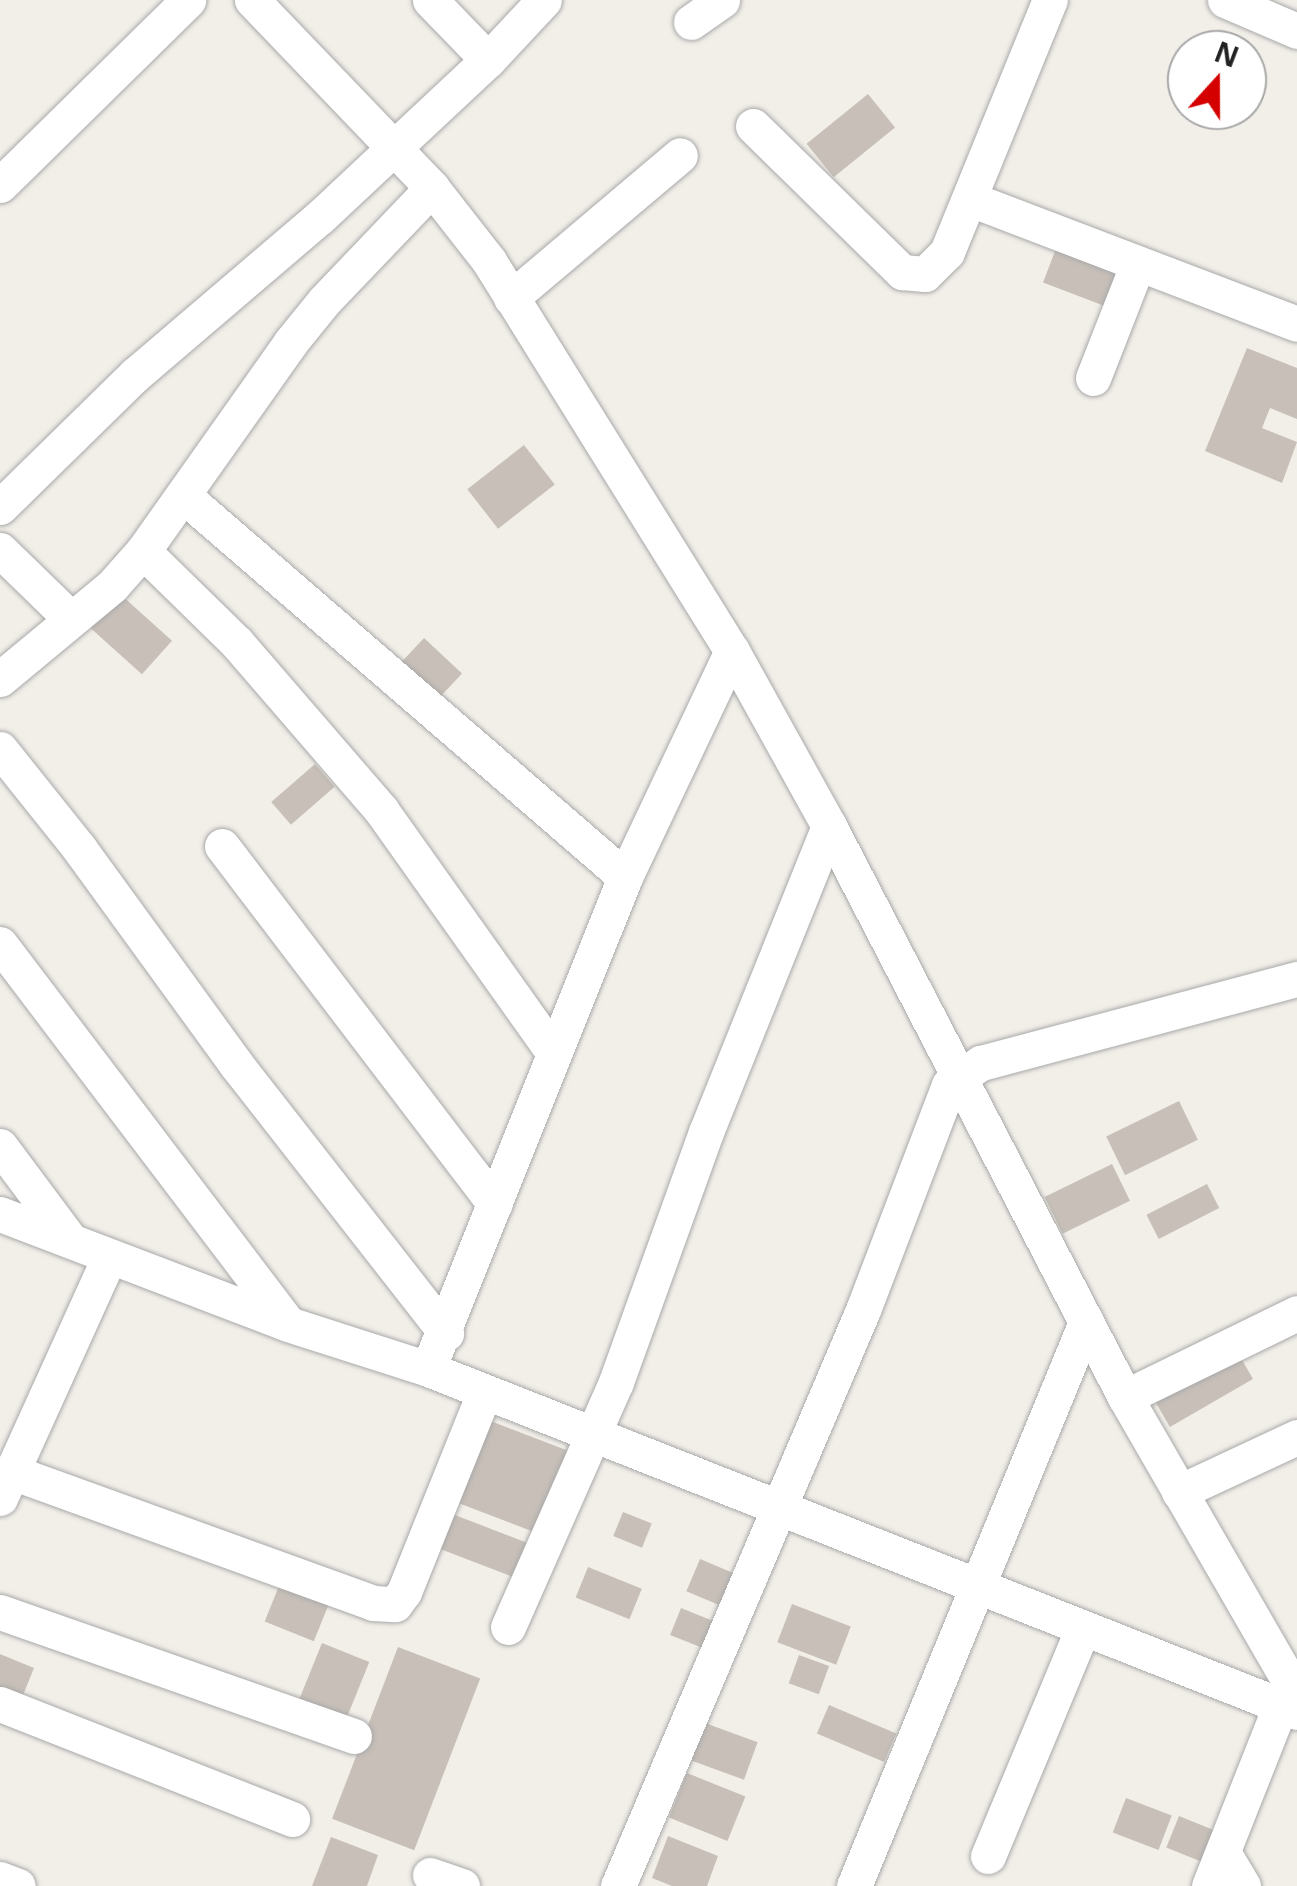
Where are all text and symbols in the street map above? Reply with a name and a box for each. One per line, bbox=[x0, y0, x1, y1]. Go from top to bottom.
north arrow bbox=[1167, 30, 1267, 130]
text: N bbox=[1210, 32, 1244, 76]

